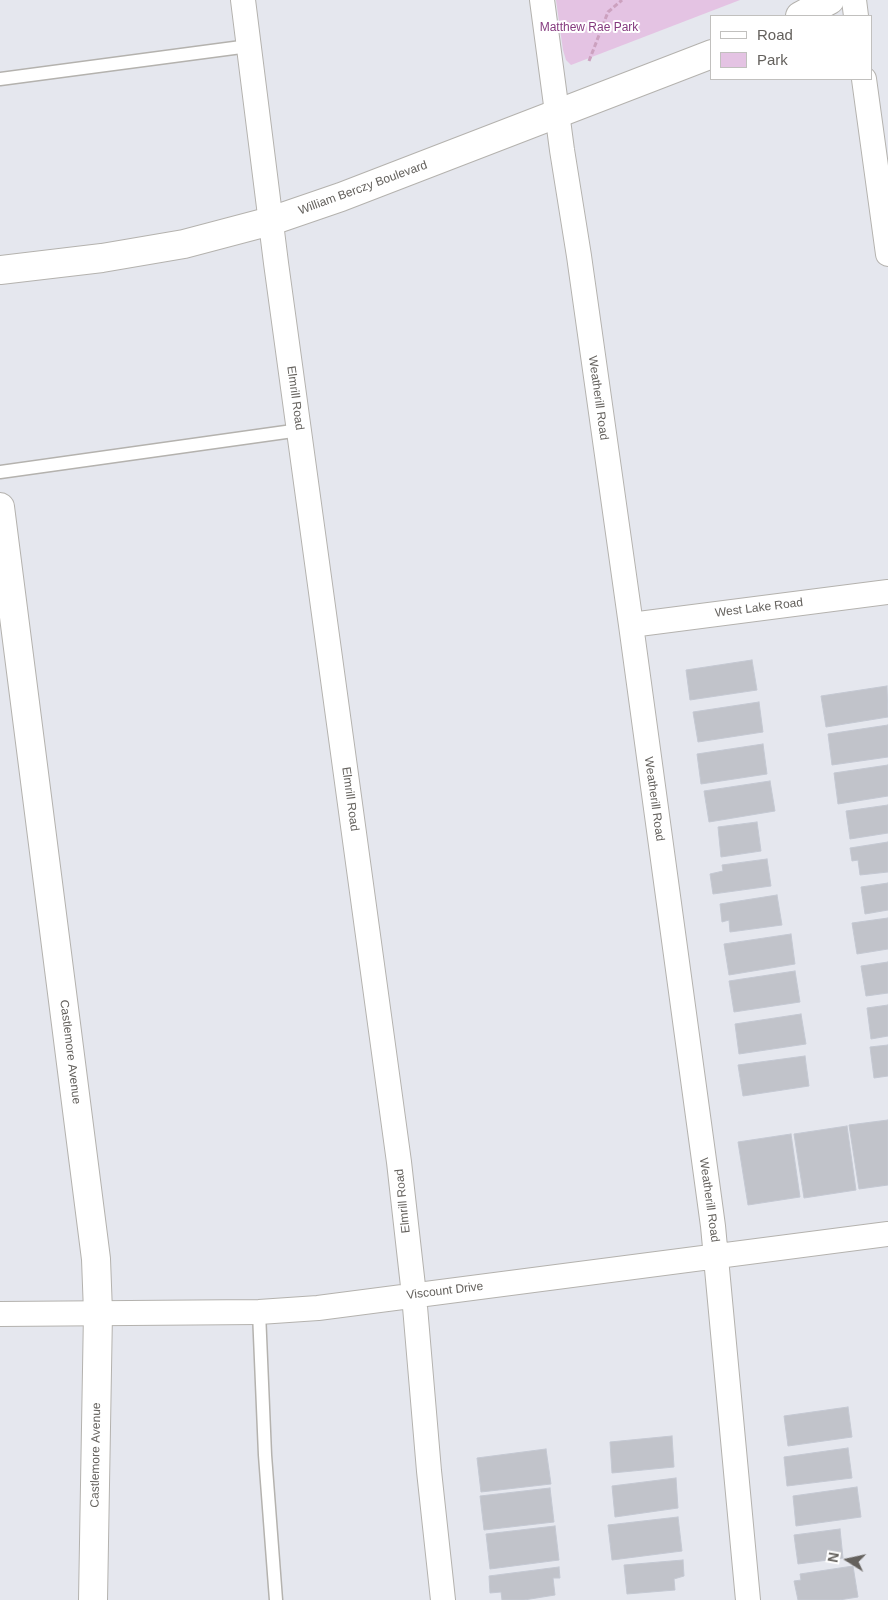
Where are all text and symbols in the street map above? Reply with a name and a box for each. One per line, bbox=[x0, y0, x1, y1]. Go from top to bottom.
legend bbox=[710, 15, 873, 80]
park label: Matthew Rae Park bbox=[540, 21, 638, 35]
text: Road bbox=[757, 26, 793, 43]
text: Park bbox=[757, 51, 788, 68]
street label: William Berczy Boulevard bbox=[297, 158, 429, 218]
street label: Weatherill Road bbox=[585, 355, 611, 441]
street label: Elmrill Road bbox=[283, 365, 307, 431]
street label: West Lake Road bbox=[714, 595, 804, 621]
street label: Weatherill Road bbox=[641, 756, 667, 842]
street label: Elmrill Road bbox=[338, 766, 362, 832]
street label: Castlemore Avenue bbox=[56, 999, 84, 1105]
street label: Weatherill Road bbox=[696, 1157, 722, 1243]
street label: Elmrill Road bbox=[392, 1168, 414, 1234]
street label: Viscount Drive bbox=[406, 1279, 484, 1303]
street label: Castlemore Avenue bbox=[88, 1402, 104, 1508]
north arrow bbox=[823, 1535, 873, 1585]
text: N bbox=[824, 1551, 842, 1564]

